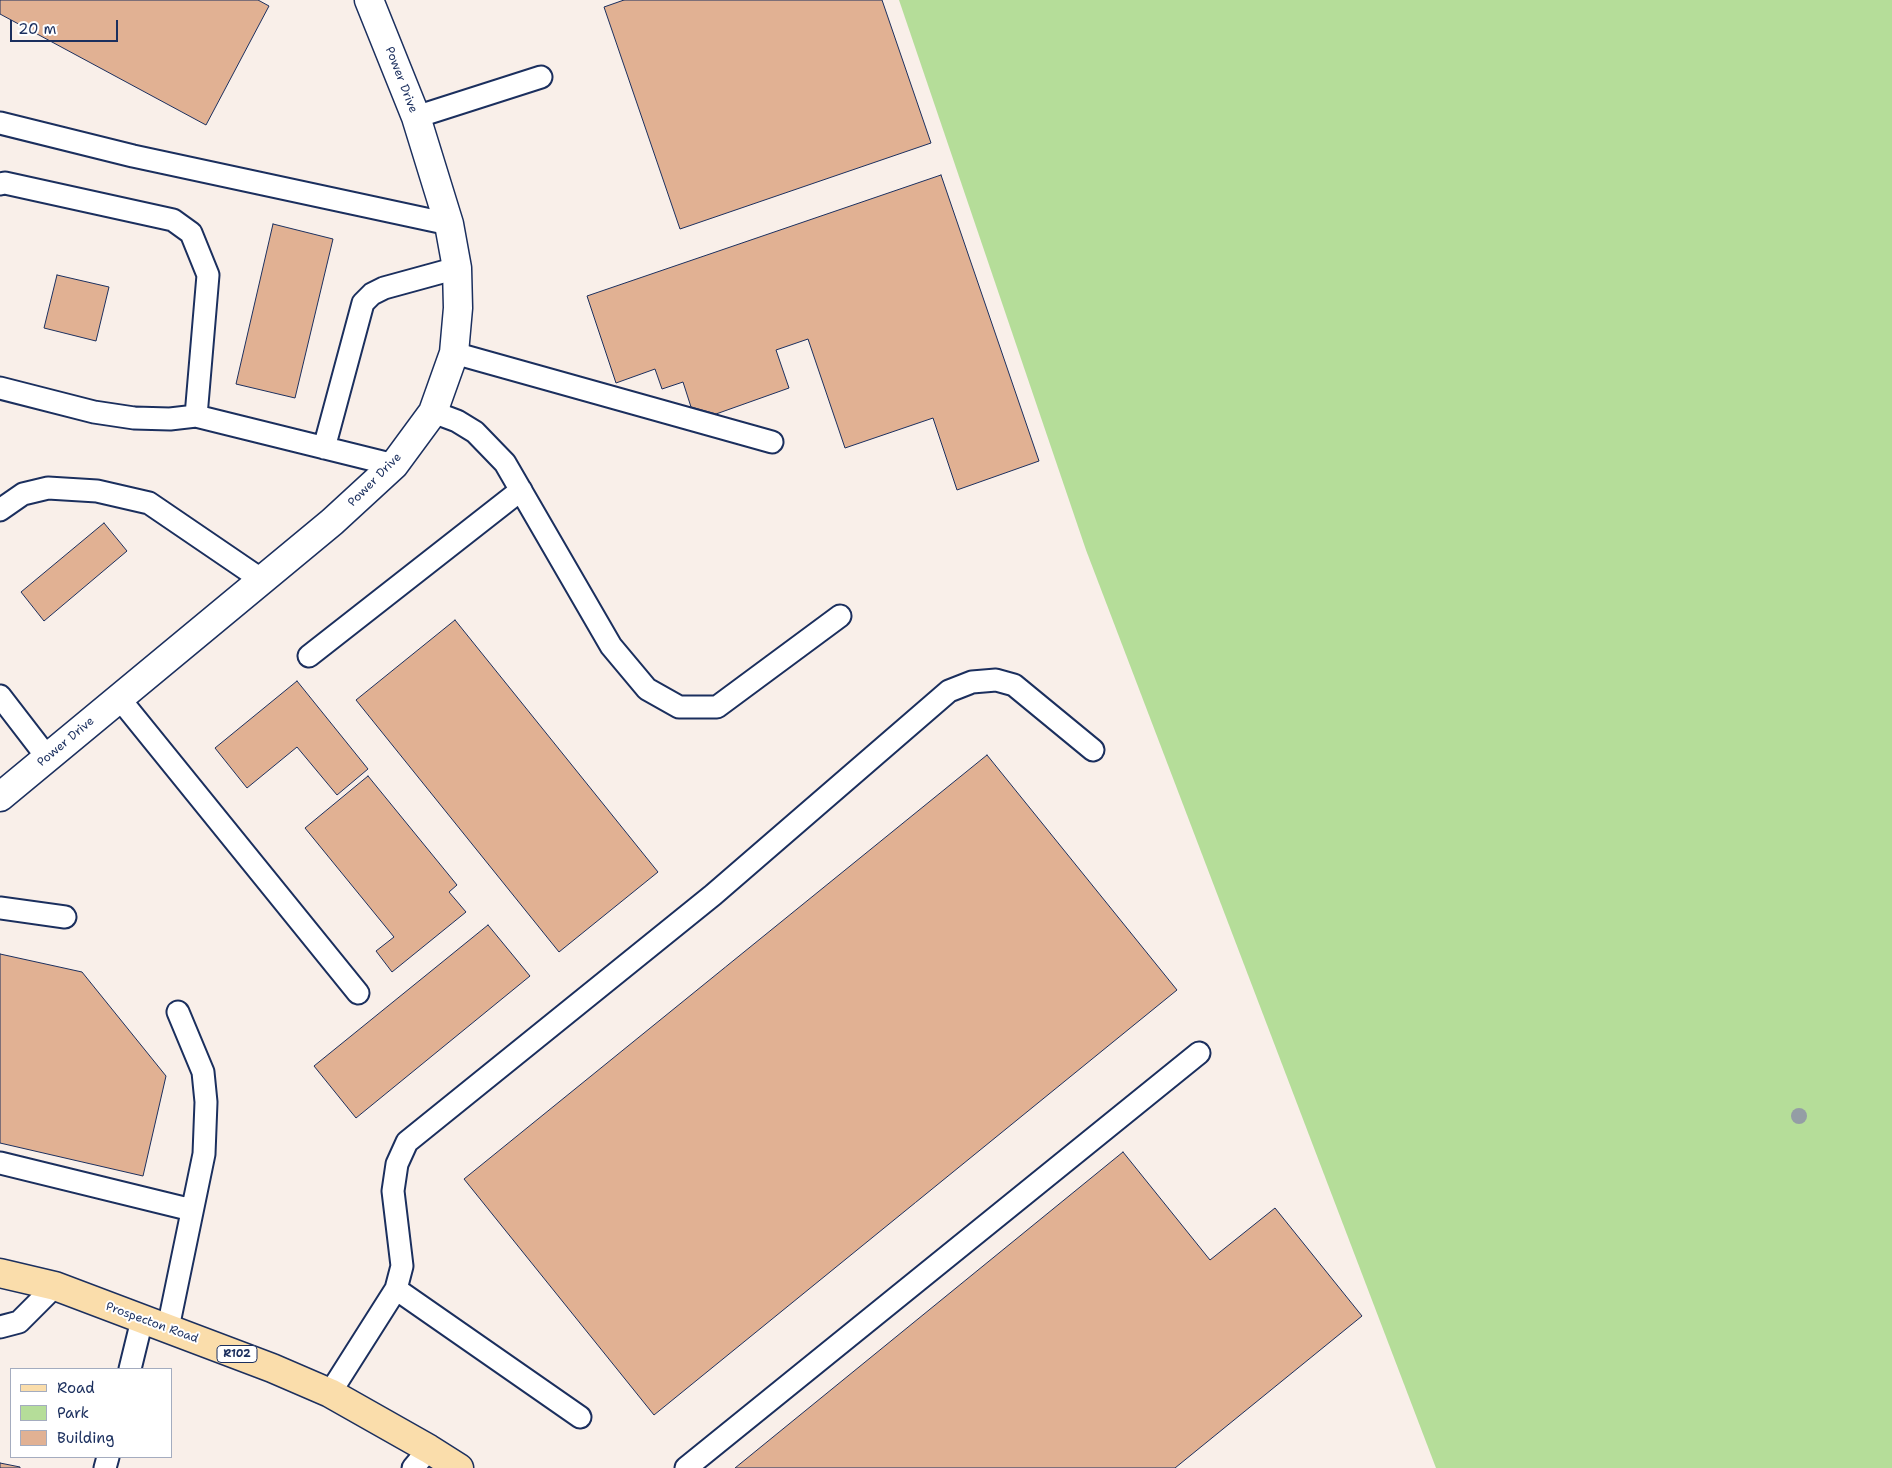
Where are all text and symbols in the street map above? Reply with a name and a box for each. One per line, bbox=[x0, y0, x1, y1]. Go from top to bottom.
scale bar bbox=[12, 10, 120, 42]
text: 20 m bbox=[18, 19, 57, 39]
street label: Power Drive bbox=[382, 45, 420, 115]
street label: Power Drive bbox=[345, 450, 405, 510]
street label: Power Drive bbox=[35, 714, 97, 770]
street label: Prospecton Road bbox=[104, 1300, 200, 1346]
road number: R102 bbox=[217, 1346, 257, 1362]
legend bbox=[10, 1368, 172, 1458]
text: Road bbox=[57, 1378, 95, 1398]
text: Park bbox=[57, 1403, 89, 1423]
text: Building bbox=[57, 1428, 114, 1448]

